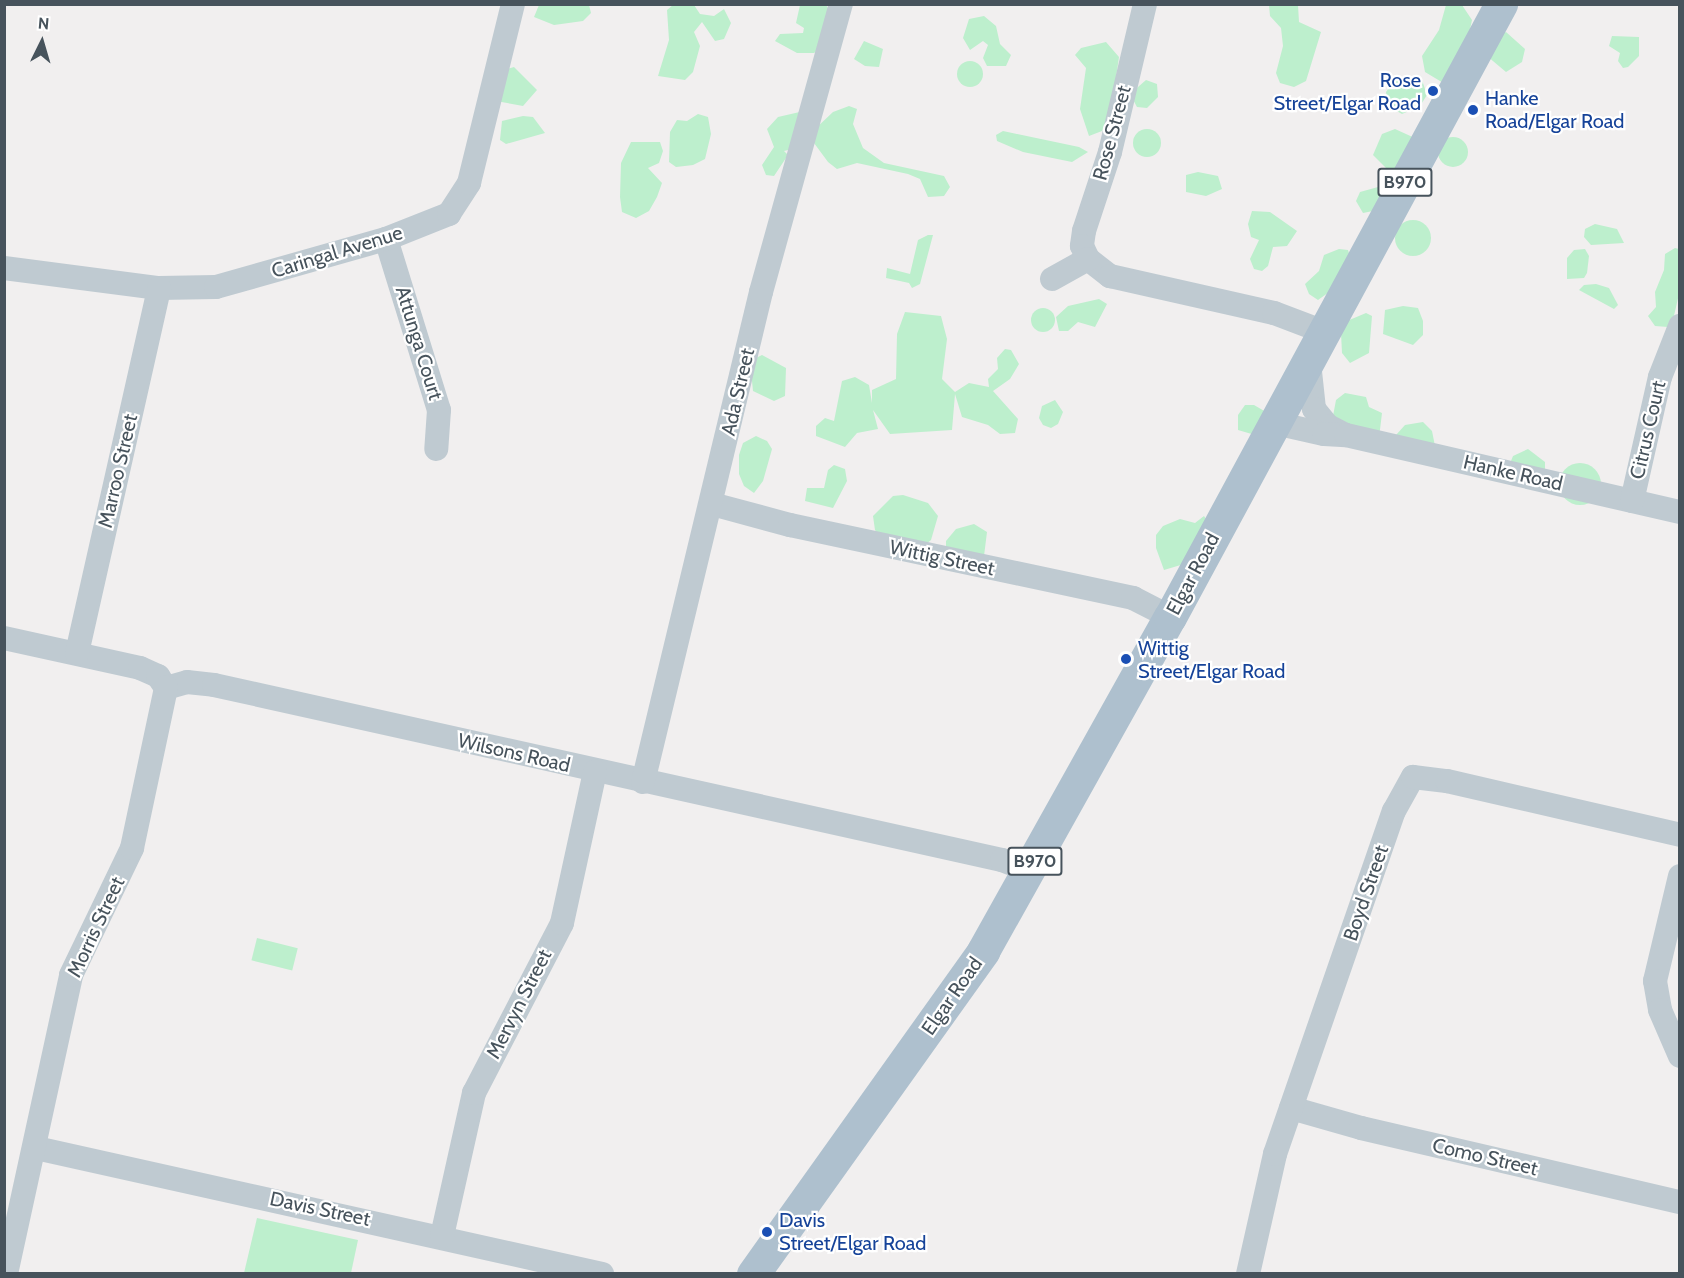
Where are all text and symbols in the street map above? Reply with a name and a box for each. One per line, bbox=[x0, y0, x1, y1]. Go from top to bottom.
north arrow bbox=[12, 12, 72, 72]
text: N bbox=[37, 14, 50, 34]
place label: Rose Street/Elgar Road bbox=[1274, 68, 1421, 115]
street label: Rose Street bbox=[1088, 83, 1136, 183]
marker: Rose Street/Elgar Road bbox=[1426, 84, 1440, 98]
place label: Hanke Road/Elgar Road bbox=[1485, 86, 1624, 133]
marker: Hanke Road/Elgar Road bbox=[1466, 103, 1480, 117]
road number: B970 bbox=[1376, 167, 1434, 197]
street label: Caringal Avenue bbox=[269, 221, 405, 283]
street label: Attunga Court bbox=[390, 283, 448, 403]
street label: Ada Street bbox=[716, 346, 760, 438]
street label: Citrus Court bbox=[1625, 379, 1671, 481]
street label: Marroo Street bbox=[93, 412, 143, 530]
street label: Hanke Road bbox=[1461, 450, 1565, 496]
street label: Elgar Road bbox=[1161, 529, 1225, 619]
street label: Wittig Street bbox=[887, 535, 997, 581]
place label: Wittig Street/Elgar Road bbox=[1138, 636, 1285, 683]
marker: Wittig Street/Elgar Road bbox=[1119, 652, 1133, 666]
street label: Wilsons Road bbox=[456, 728, 572, 778]
street label: Boyd Street bbox=[1338, 842, 1394, 944]
road number: B970 bbox=[1006, 846, 1064, 876]
street label: Morris Street bbox=[62, 873, 130, 981]
street label: Mervyn Street bbox=[481, 945, 557, 1063]
street label: Elgar Road bbox=[916, 952, 988, 1040]
street label: Como Street bbox=[1430, 1133, 1540, 1181]
street label: Davis Street bbox=[268, 1187, 372, 1231]
place label: Davis Street/Elgar Road bbox=[779, 1208, 926, 1255]
marker: Davis Street/Elgar Road bbox=[760, 1225, 774, 1239]

